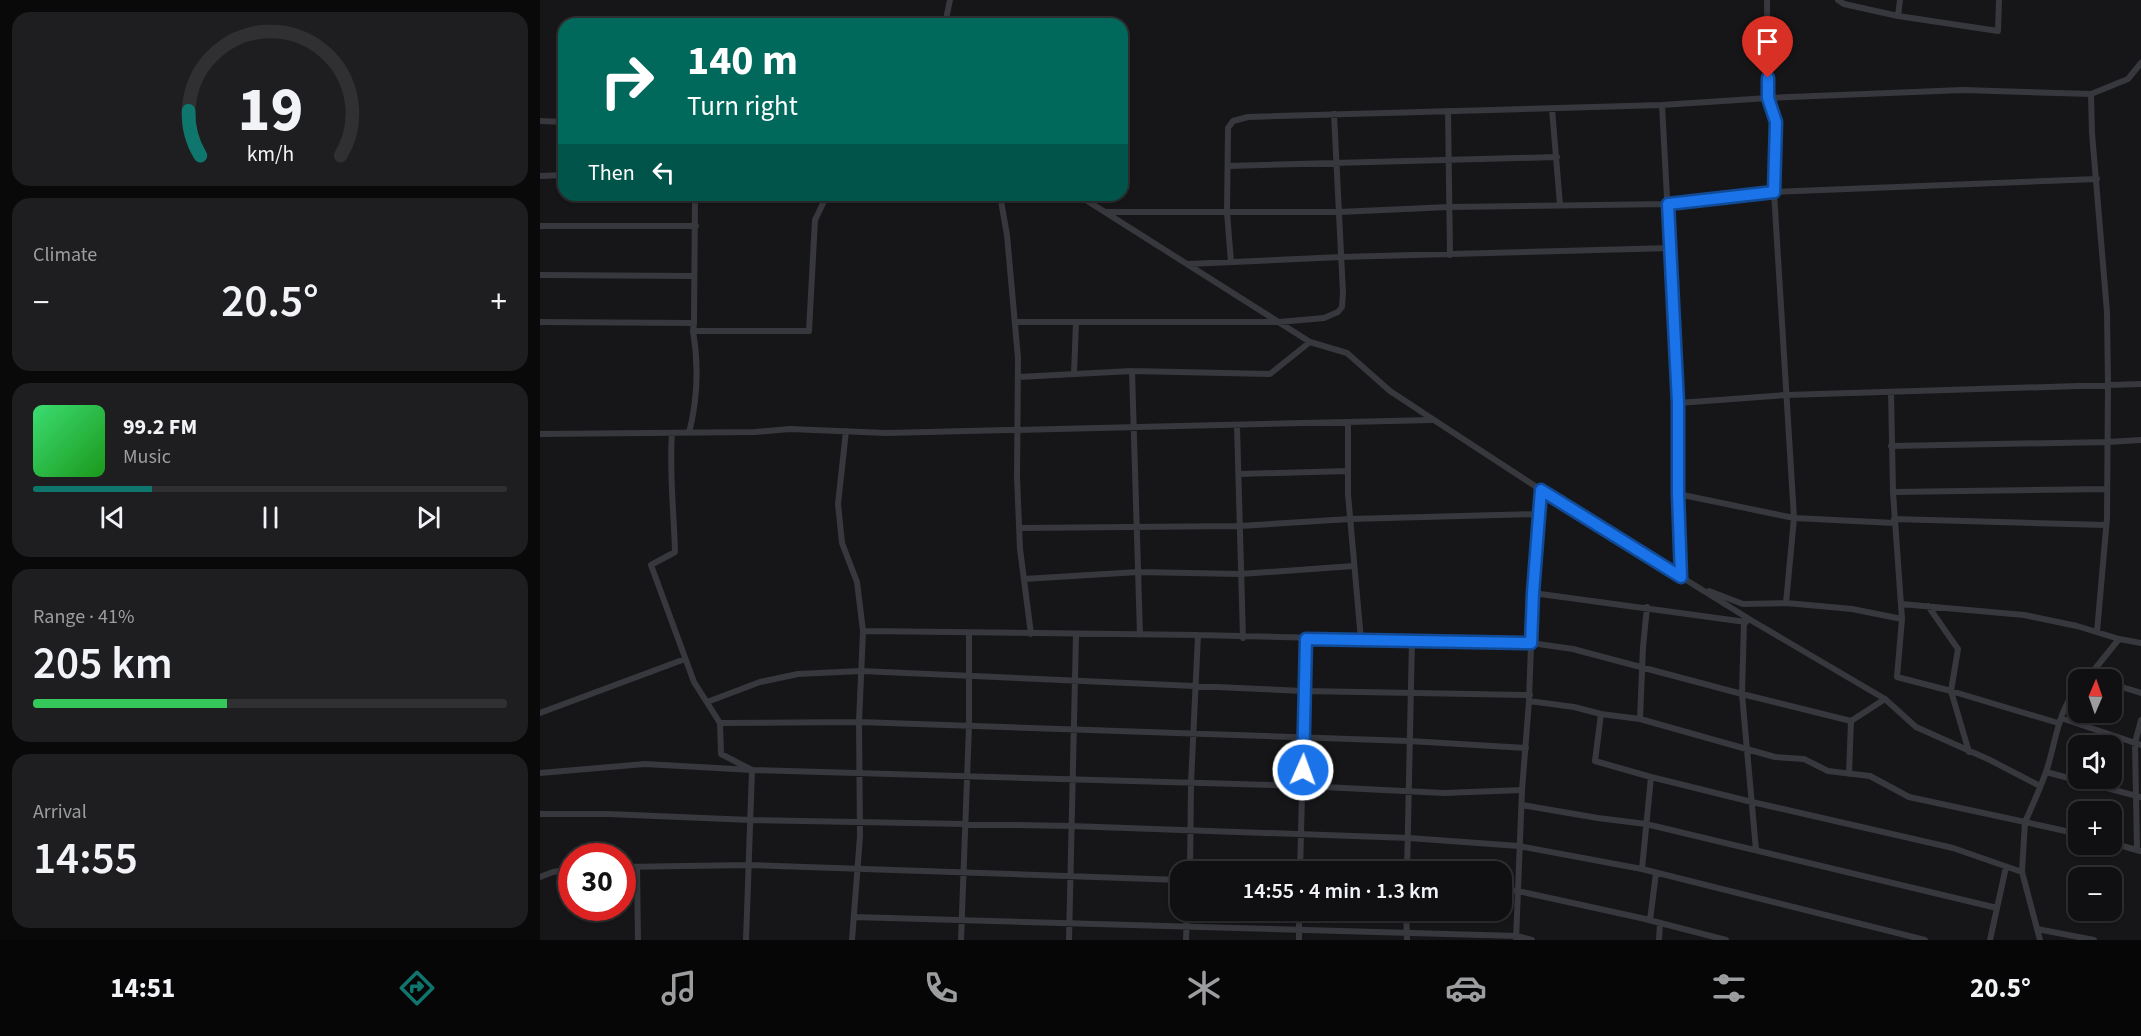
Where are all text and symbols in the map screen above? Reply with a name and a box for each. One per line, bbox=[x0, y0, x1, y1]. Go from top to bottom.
pin bbox=[1742, 16, 1793, 78]
icon: arrive bbox=[1751, 25, 1784, 58]
text: 140 m bbox=[687, 31, 798, 91]
icon: right bbox=[588, 42, 666, 120]
text: 19 bbox=[237, 66, 303, 155]
text: Turn right bbox=[687, 87, 798, 126]
text: km/h bbox=[246, 139, 294, 170]
icon: left bbox=[647, 156, 680, 189]
text: Then bbox=[588, 157, 635, 189]
text: Climate bbox=[33, 241, 97, 269]
text: 20.5° bbox=[221, 270, 319, 334]
text: − bbox=[33, 279, 49, 326]
text: + bbox=[491, 279, 507, 326]
text: 99.2 FM bbox=[123, 411, 197, 443]
text: Music bbox=[123, 443, 171, 471]
icon: previous bbox=[96, 501, 129, 534]
icon: pause bbox=[254, 501, 287, 534]
icon: next bbox=[412, 501, 445, 534]
text: Range · 41% bbox=[33, 603, 134, 631]
text: 205 km bbox=[33, 632, 173, 696]
north arrow bbox=[2068, 669, 2122, 723]
map controls bbox=[2068, 669, 2122, 921]
button: sound bbox=[2068, 735, 2122, 789]
position arrow bbox=[1271, 738, 1335, 802]
text: Arrival bbox=[33, 798, 87, 826]
button: + bbox=[2068, 801, 2122, 855]
text: 14:55 bbox=[33, 827, 138, 891]
speed limit sign: 30 bbox=[558, 843, 636, 921]
button: − bbox=[2068, 867, 2122, 921]
text: 14:55 · 4 min · 1.3 km bbox=[1243, 875, 1439, 907]
icon: directions bbox=[396, 967, 438, 1009]
icon: music bbox=[658, 967, 700, 1009]
icon: phone bbox=[920, 967, 962, 1009]
icon: climate bbox=[1183, 967, 1225, 1009]
icon: car bbox=[1445, 967, 1487, 1009]
icon: filters bbox=[1708, 967, 1750, 1009]
text: 14:51 bbox=[110, 969, 175, 1008]
text: 20.5° bbox=[1970, 969, 2031, 1008]

